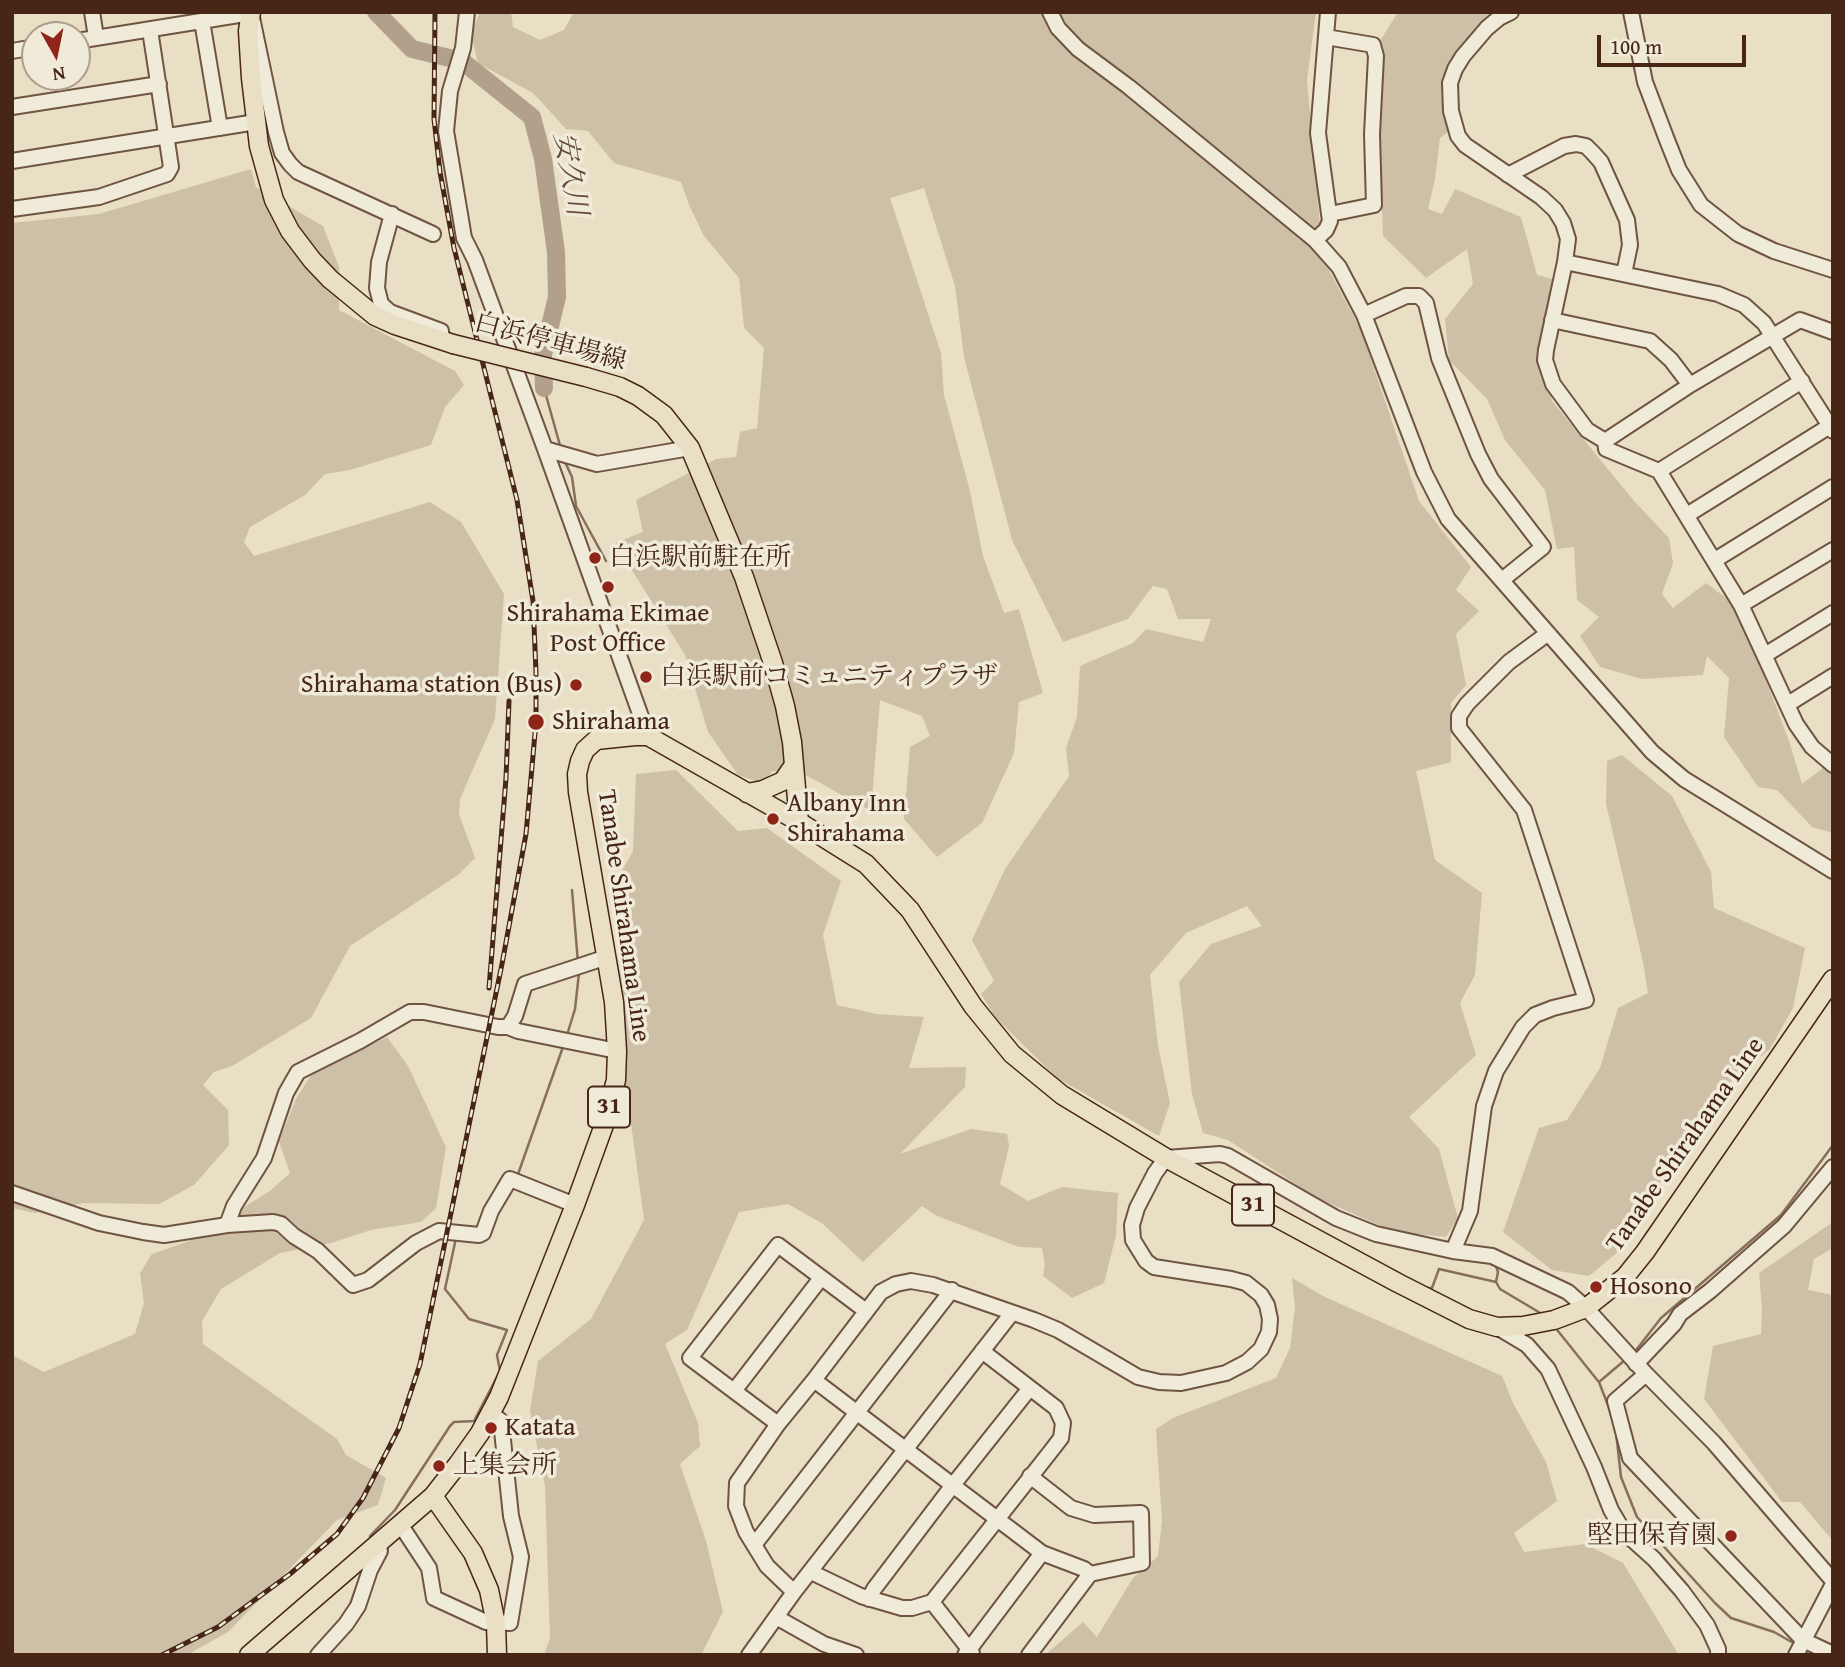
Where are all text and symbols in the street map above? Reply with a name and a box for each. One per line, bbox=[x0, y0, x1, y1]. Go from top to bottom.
north arrow bbox=[21, 21, 91, 91]
scale bar bbox=[1600, 21, 1749, 65]
text: 100 m bbox=[1610, 31, 1662, 62]
text: N bbox=[51, 60, 67, 90]
water label: 安久川 bbox=[545, 130, 593, 218]
street label: 白浜停車場線 bbox=[471, 308, 629, 378]
place label: 白浜駅前駐在所 bbox=[609, 542, 791, 574]
marker: 白浜駅前駐在所 bbox=[587, 550, 603, 566]
marker: Shirahama Ekimae Post Office bbox=[600, 579, 616, 595]
place label: Shirahama Ekimae Post Office bbox=[507, 598, 709, 660]
place label: 白浜駅前コミュニティプラザ bbox=[660, 661, 998, 693]
place label: Shirahama station (Bus) bbox=[301, 669, 562, 701]
marker: 白浜駅前コミュニティプラザ bbox=[638, 669, 654, 685]
marker: Shirahama station (Bus) bbox=[568, 677, 584, 693]
place label: Shirahama bbox=[552, 706, 670, 738]
marker: Shirahama bbox=[526, 712, 546, 732]
street label: Tanabe Shirahama Line bbox=[590, 788, 656, 1044]
place label: Albany Inn Shirahama bbox=[787, 788, 906, 850]
marker: Albany Inn Shirahama bbox=[765, 811, 781, 827]
street label: Tanabe Shirahama Line bbox=[1600, 1032, 1772, 1258]
road number: 31 bbox=[588, 1086, 630, 1128]
road number: 31 bbox=[1232, 1184, 1274, 1226]
place label: Hosono bbox=[1610, 1271, 1692, 1303]
marker: Hosono bbox=[1588, 1279, 1604, 1295]
place label: Katata bbox=[505, 1412, 576, 1444]
marker: Katata bbox=[483, 1420, 499, 1436]
place label: 上集会所 bbox=[453, 1450, 557, 1482]
marker: 上集会所 bbox=[431, 1458, 447, 1474]
place label: 堅田保育園 bbox=[1587, 1520, 1717, 1552]
marker: 堅田保育園 bbox=[1723, 1528, 1739, 1544]

